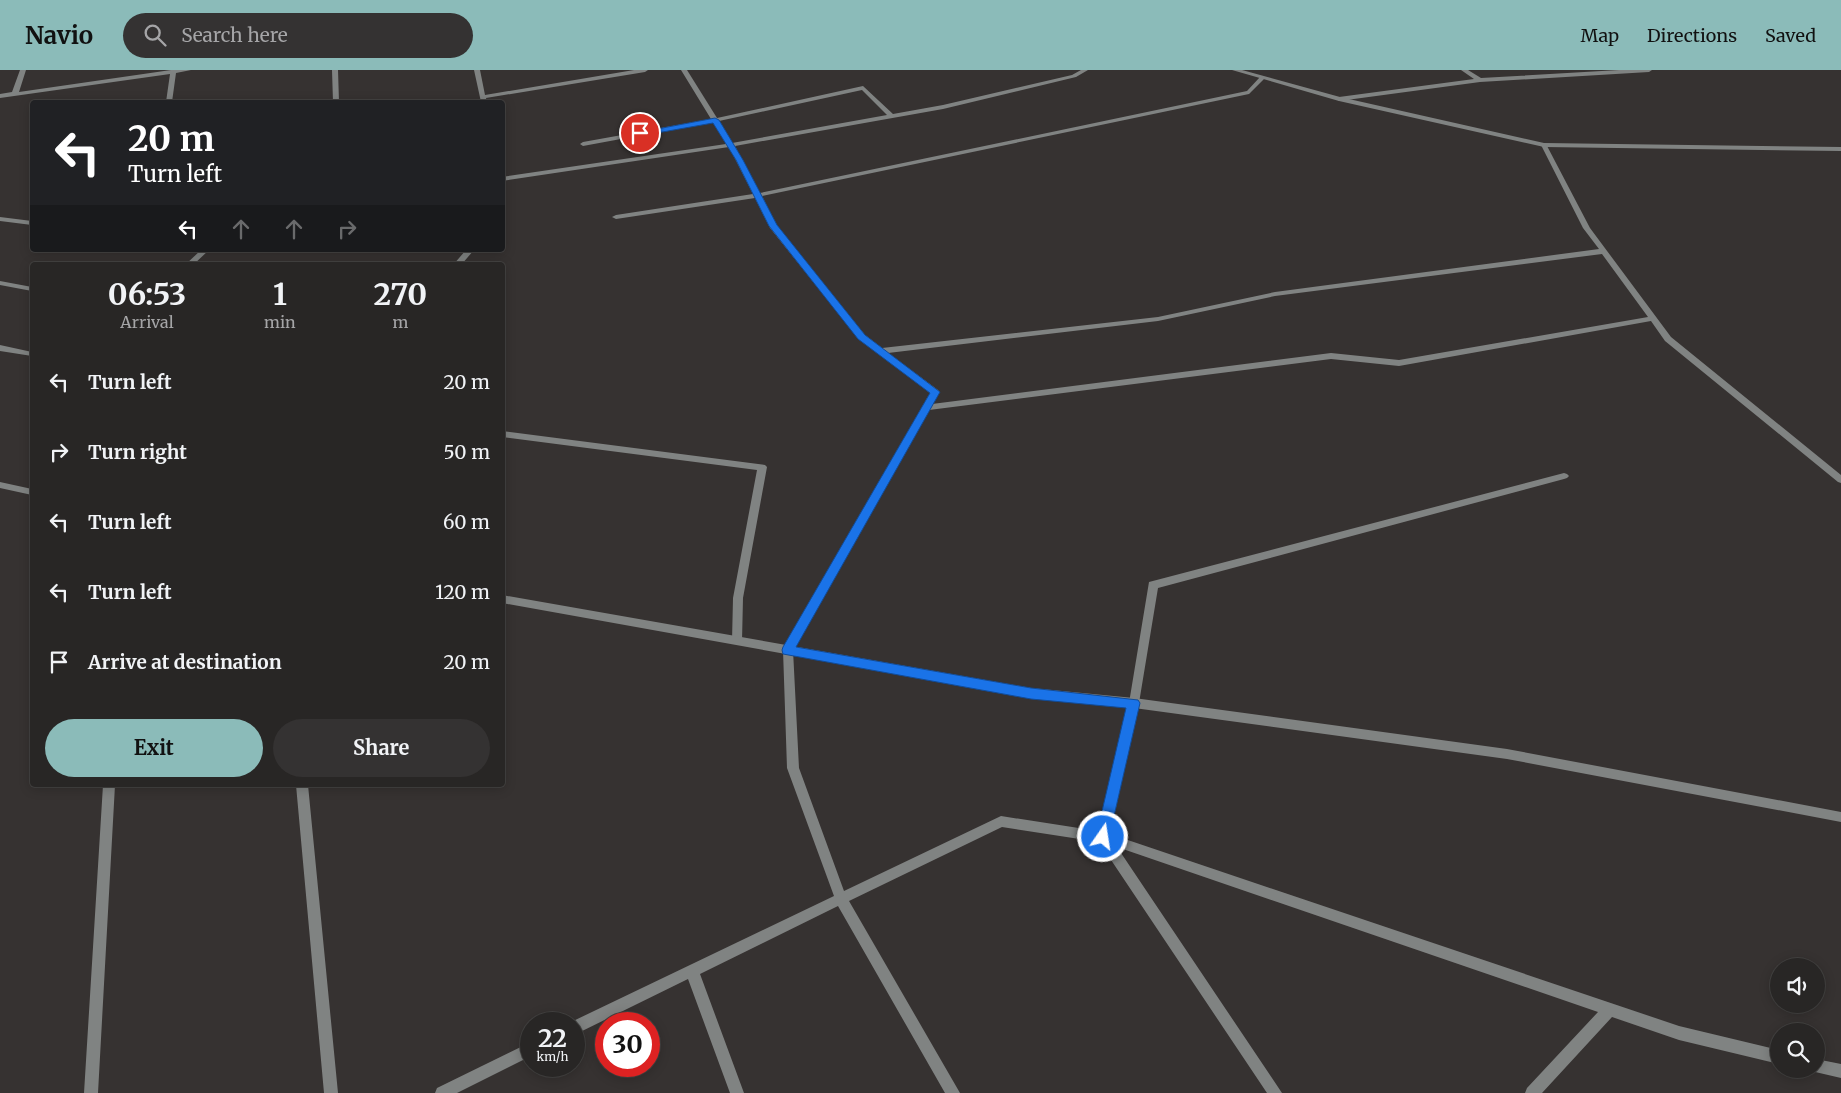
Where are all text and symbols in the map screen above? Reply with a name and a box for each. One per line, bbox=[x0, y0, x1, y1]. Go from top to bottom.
search box bbox=[123, 13, 473, 58]
text: Navio bbox=[25, 20, 93, 51]
icon: search bbox=[141, 21, 169, 49]
text: Search here bbox=[181, 23, 288, 47]
text: Map bbox=[1581, 24, 1619, 47]
text: Directions bbox=[1647, 24, 1737, 47]
text: Saved bbox=[1765, 24, 1816, 47]
pin bbox=[619, 112, 661, 154]
text: 20 m bbox=[128, 117, 215, 161]
icon: arrive bbox=[626, 119, 654, 147]
icon: left bbox=[45, 120, 110, 185]
text: Turn left bbox=[128, 160, 222, 188]
icon: left bbox=[174, 215, 202, 243]
icon: ahead bbox=[227, 215, 255, 243]
icon: ahead bbox=[280, 215, 308, 243]
icon: right bbox=[333, 215, 361, 243]
text: 06:53 bbox=[108, 275, 186, 313]
text: 1 bbox=[273, 275, 287, 313]
text: 270 bbox=[374, 275, 427, 313]
text: Arrival bbox=[120, 312, 174, 332]
text: min bbox=[264, 312, 296, 332]
text: m bbox=[392, 312, 408, 332]
icon: left bbox=[45, 368, 73, 396]
text: Turn left bbox=[88, 370, 172, 394]
text: 20 m bbox=[443, 370, 490, 394]
icon: right bbox=[45, 438, 73, 466]
text: Turn right bbox=[88, 440, 187, 464]
text: 50 m bbox=[444, 440, 490, 464]
icon: left bbox=[45, 508, 73, 536]
text: Turn left bbox=[88, 510, 172, 534]
text: 60 m bbox=[443, 510, 490, 534]
icon: left bbox=[45, 578, 73, 606]
text: Turn left bbox=[88, 580, 172, 604]
text: 120 m bbox=[435, 580, 490, 604]
icon: arrive bbox=[45, 648, 73, 676]
text: Arrive at destination bbox=[88, 650, 282, 674]
text: 20 m bbox=[443, 650, 490, 674]
button: Exit bbox=[45, 719, 263, 777]
button: Share bbox=[273, 719, 490, 777]
position arrow bbox=[1076, 810, 1128, 862]
map controls bbox=[1770, 958, 1825, 1078]
button: sound bbox=[1770, 958, 1825, 1013]
speed limit sign: 30 bbox=[595, 1012, 660, 1077]
text: 22 bbox=[538, 1022, 567, 1054]
button: search bbox=[1770, 1023, 1825, 1078]
text: km/h bbox=[537, 1049, 568, 1064]

